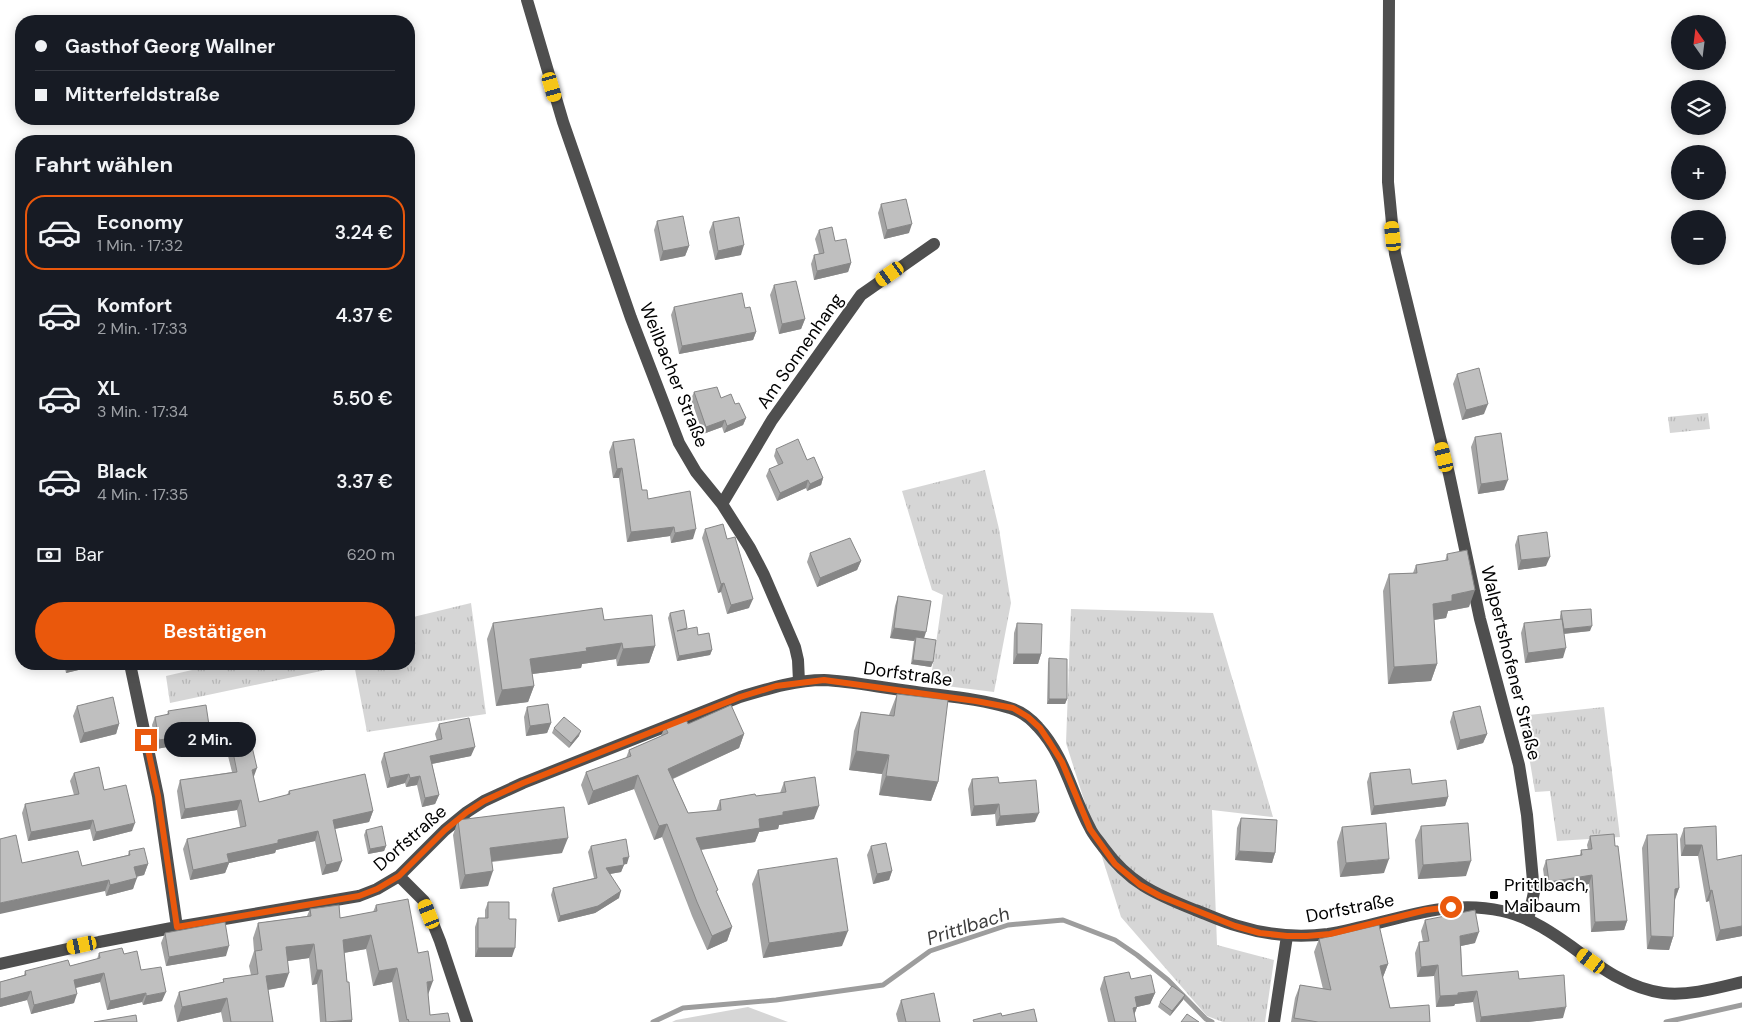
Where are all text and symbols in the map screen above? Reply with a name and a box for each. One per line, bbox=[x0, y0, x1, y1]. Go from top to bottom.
north arrow bbox=[1671, 15, 1726, 70]
map controls bbox=[1671, 15, 1726, 265]
text: Gasthof Georg Wallner bbox=[65, 34, 275, 59]
car bbox=[540, 71, 563, 103]
button: layers bbox=[1671, 80, 1726, 135]
text: Mitterfeldstraße bbox=[65, 82, 220, 107]
button: + bbox=[1671, 145, 1726, 200]
text: Fahrt wählen bbox=[35, 150, 173, 179]
icon: car bbox=[37, 210, 82, 255]
text: Economy bbox=[97, 210, 184, 235]
button: − bbox=[1671, 210, 1726, 265]
text: 3.24 € bbox=[335, 220, 393, 245]
car bbox=[1383, 220, 1402, 252]
text: 1 Min. · 17:32 bbox=[97, 235, 183, 256]
car bbox=[873, 259, 906, 289]
street label: Am Sonnenhang bbox=[751, 289, 849, 413]
icon: car bbox=[37, 293, 82, 338]
text: Komfort bbox=[97, 293, 172, 318]
street label: Weilbacher Straße bbox=[634, 299, 714, 451]
text: 4.37 € bbox=[335, 303, 393, 328]
text: 2 Min. · 17:33 bbox=[97, 318, 187, 339]
icon: car bbox=[37, 376, 82, 421]
text: XL bbox=[97, 376, 120, 401]
text: 5.50 € bbox=[332, 386, 393, 411]
text: 3 Min. · 17:34 bbox=[97, 401, 188, 422]
car bbox=[1433, 441, 1454, 473]
icon: car bbox=[37, 459, 82, 504]
text: Black bbox=[97, 459, 148, 484]
text: 3.37 € bbox=[336, 469, 393, 494]
text: 4 Min. · 17:35 bbox=[97, 484, 188, 505]
icon: cash bbox=[35, 541, 63, 569]
text: Bar bbox=[75, 542, 104, 567]
text: 620 m bbox=[347, 544, 395, 565]
street label: Walpertshofener Straße bbox=[1475, 563, 1547, 763]
button: Bestätigen bbox=[35, 602, 395, 660]
street label: Dorfstraße bbox=[862, 656, 954, 692]
callout: 2 Min. bbox=[164, 722, 256, 758]
route end bbox=[135, 729, 157, 751]
text: 2 Min. bbox=[188, 729, 232, 750]
street label: Dorfstraße bbox=[368, 800, 452, 876]
place label: Prittlbach, Maibaum bbox=[1504, 873, 1589, 918]
street label: Dorfstraße bbox=[1304, 888, 1396, 928]
marker: Prittlbach, Maibaum bbox=[1488, 889, 1500, 901]
route start bbox=[1440, 896, 1462, 918]
car bbox=[416, 897, 441, 931]
water label: Prittlbach bbox=[923, 901, 1013, 951]
car bbox=[65, 935, 98, 955]
car bbox=[1574, 946, 1607, 976]

